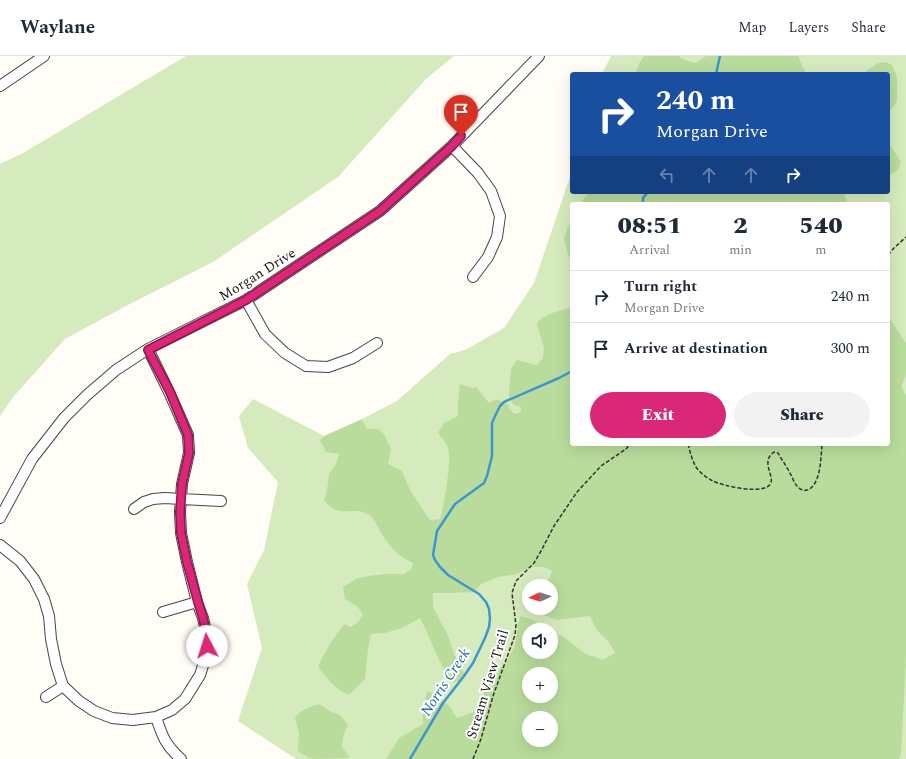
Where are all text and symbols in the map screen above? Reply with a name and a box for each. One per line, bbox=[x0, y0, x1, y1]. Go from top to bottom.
text: Waylane bbox=[20, 13, 95, 42]
text: Map bbox=[738, 17, 767, 38]
text: Layers bbox=[789, 17, 829, 38]
text: Share bbox=[851, 17, 886, 38]
text: 240 m bbox=[656, 79, 735, 122]
icon: right bbox=[590, 88, 642, 140]
pin bbox=[444, 95, 478, 136]
icon: arrive bbox=[450, 101, 472, 123]
text: Morgan Drive bbox=[656, 118, 768, 145]
icon: left bbox=[656, 164, 678, 186]
icon: ahead bbox=[698, 164, 720, 186]
icon: ahead bbox=[740, 164, 762, 186]
icon: right bbox=[782, 164, 804, 186]
text: 08:51 bbox=[617, 208, 682, 244]
text: 2 bbox=[733, 208, 748, 244]
text: 540 bbox=[799, 208, 843, 244]
text: Arrival bbox=[629, 240, 670, 260]
text: min bbox=[729, 240, 752, 260]
text: m bbox=[815, 240, 827, 260]
street label: Morgan Drive bbox=[215, 242, 300, 306]
text: Turn right bbox=[624, 275, 697, 298]
text: 240 m bbox=[831, 285, 870, 308]
icon: right bbox=[590, 286, 612, 308]
text: Morgan Drive bbox=[624, 298, 705, 318]
text: Arrive at destination bbox=[624, 337, 768, 360]
text: 300 m bbox=[831, 337, 870, 360]
icon: arrive bbox=[590, 338, 612, 360]
button: Exit bbox=[590, 392, 726, 438]
button: Share bbox=[734, 392, 870, 438]
north arrow bbox=[522, 579, 558, 615]
map controls bbox=[522, 579, 558, 747]
button: sound bbox=[522, 623, 558, 659]
position arrow bbox=[186, 625, 228, 667]
street label: Stream View Trail bbox=[461, 627, 514, 741]
water label: Norris Creek bbox=[415, 644, 476, 721]
button: + bbox=[522, 667, 558, 703]
button: − bbox=[522, 711, 558, 747]

